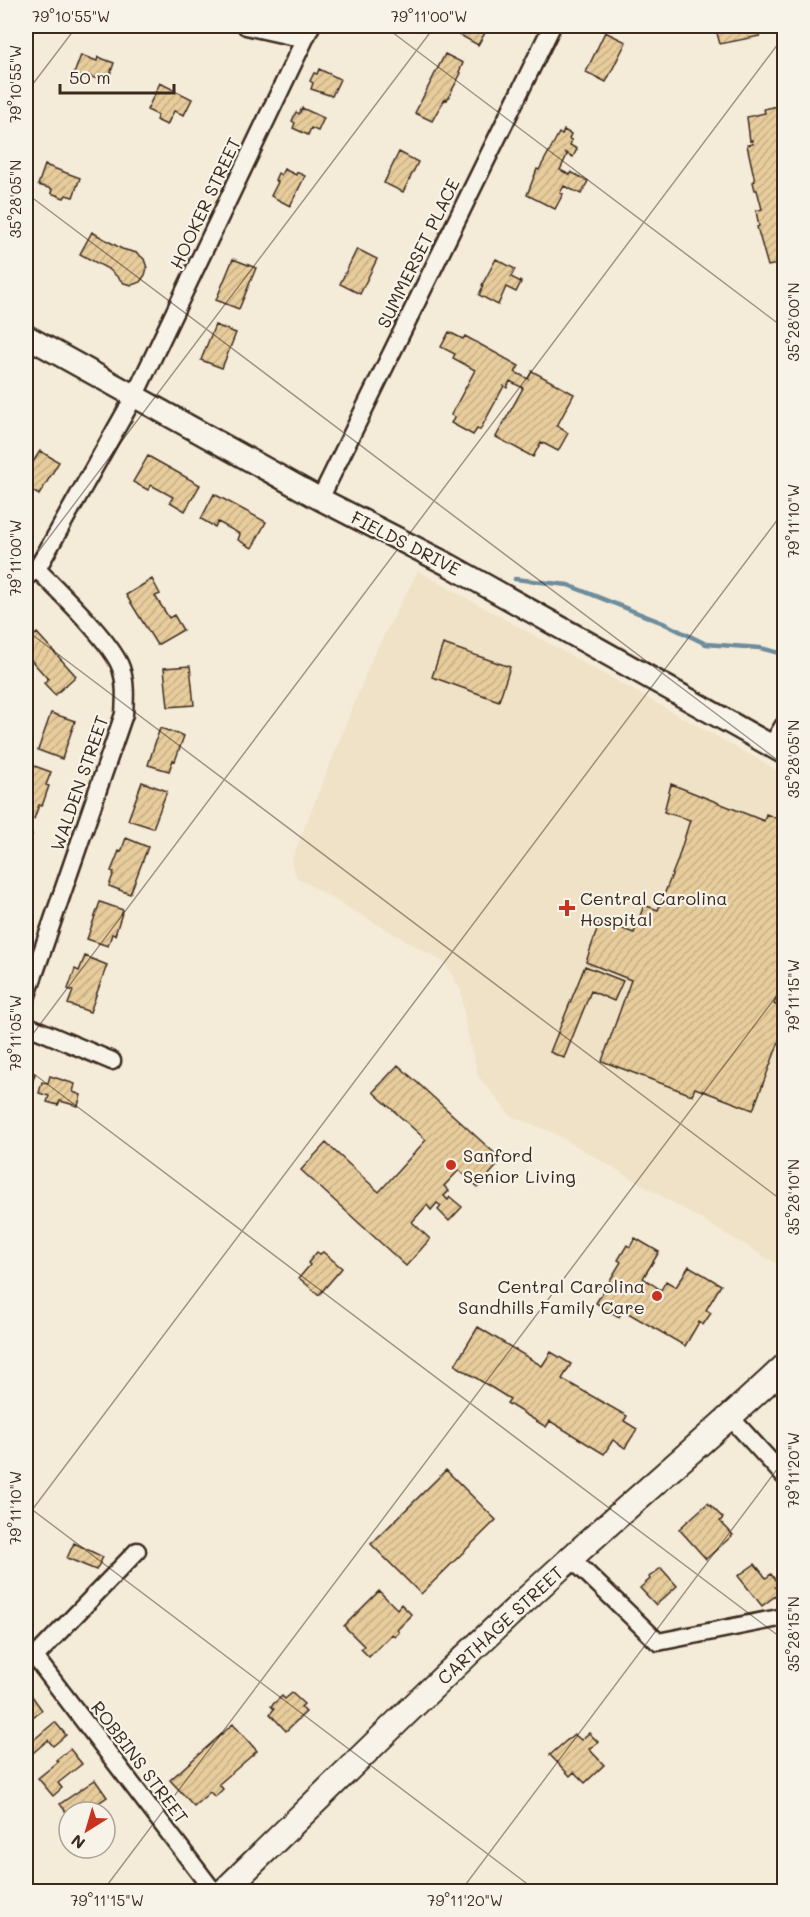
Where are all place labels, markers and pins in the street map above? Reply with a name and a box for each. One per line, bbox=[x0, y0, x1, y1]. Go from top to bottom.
place label: Central Carolina Hospital bbox=[580, 886, 727, 931]
marker: Central Carolina Hospital bbox=[558, 899, 576, 917]
place label: Sanford Senior Living bbox=[463, 1143, 576, 1188]
marker: Sanford Senior Living bbox=[444, 1158, 458, 1172]
place label: Central Carolina Sandhills Family Care bbox=[458, 1274, 645, 1319]
marker: Central Carolina Sandhills Family Care bbox=[650, 1289, 664, 1303]

